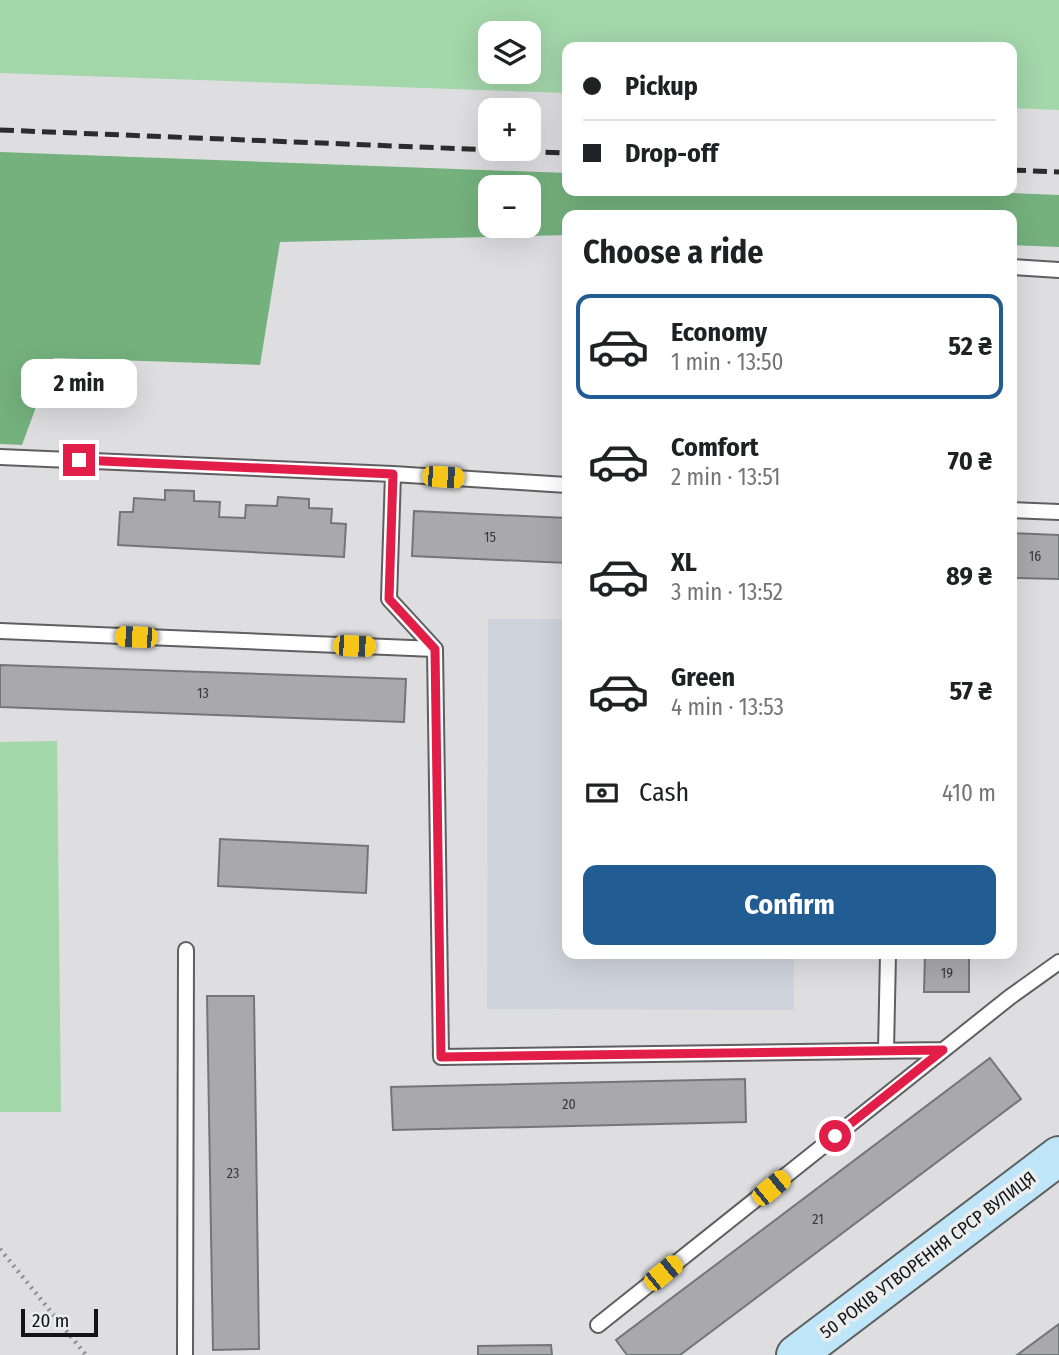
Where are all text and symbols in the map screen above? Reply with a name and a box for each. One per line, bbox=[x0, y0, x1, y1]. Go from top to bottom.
map controls bbox=[478, 21, 541, 238]
button: layers bbox=[478, 21, 541, 84]
text: Pickup bbox=[625, 71, 698, 102]
button: + bbox=[478, 98, 541, 161]
text: Drop-off bbox=[625, 138, 718, 169]
button: − bbox=[478, 175, 541, 238]
text: Choose a ride bbox=[583, 233, 764, 271]
icon: car bbox=[587, 315, 650, 378]
text: Economy bbox=[671, 317, 767, 348]
text: 52 ₴ bbox=[948, 331, 992, 362]
text: 1 min · 13:50 bbox=[671, 348, 784, 376]
callout: 2 min bbox=[21, 358, 137, 407]
text: 2 min bbox=[54, 369, 105, 397]
icon: car bbox=[587, 430, 650, 493]
text: Comfort bbox=[671, 432, 759, 463]
route end bbox=[63, 444, 95, 476]
text: 70 ₴ bbox=[948, 446, 992, 477]
text: 2 min · 13:51 bbox=[671, 463, 781, 491]
car bbox=[422, 465, 465, 489]
house number: 15 bbox=[484, 529, 496, 546]
icon: car bbox=[587, 545, 650, 608]
text: XL bbox=[671, 547, 697, 578]
house number: 16 bbox=[1029, 548, 1041, 565]
text: 89 ₴ bbox=[946, 561, 992, 592]
text: 3 min · 13:52 bbox=[671, 578, 783, 606]
car bbox=[115, 626, 158, 648]
car bbox=[333, 635, 376, 657]
icon: car bbox=[587, 660, 650, 723]
text: Green bbox=[671, 662, 735, 693]
text: 57 ₴ bbox=[950, 676, 992, 707]
house number: 13 bbox=[197, 685, 209, 702]
text: 4 min · 13:53 bbox=[671, 693, 784, 721]
icon: cash bbox=[583, 774, 621, 812]
text: Cash bbox=[639, 777, 689, 808]
text: 410 m bbox=[942, 779, 996, 807]
button: Confirm bbox=[583, 865, 996, 945]
house number: 19 bbox=[941, 965, 953, 982]
house number: 20 bbox=[562, 1096, 576, 1113]
route start bbox=[819, 1120, 851, 1152]
house number: 23 bbox=[227, 1165, 239, 1182]
car bbox=[749, 1167, 794, 1209]
street label: 50 РОКІВ УТВОРЕННЯ СРСР ВУЛИЦЯ bbox=[816, 1167, 1040, 1343]
house number: 21 bbox=[812, 1211, 824, 1228]
car bbox=[641, 1252, 686, 1294]
scale bar bbox=[21, 1306, 98, 1338]
text: 20 m bbox=[32, 1309, 69, 1332]

